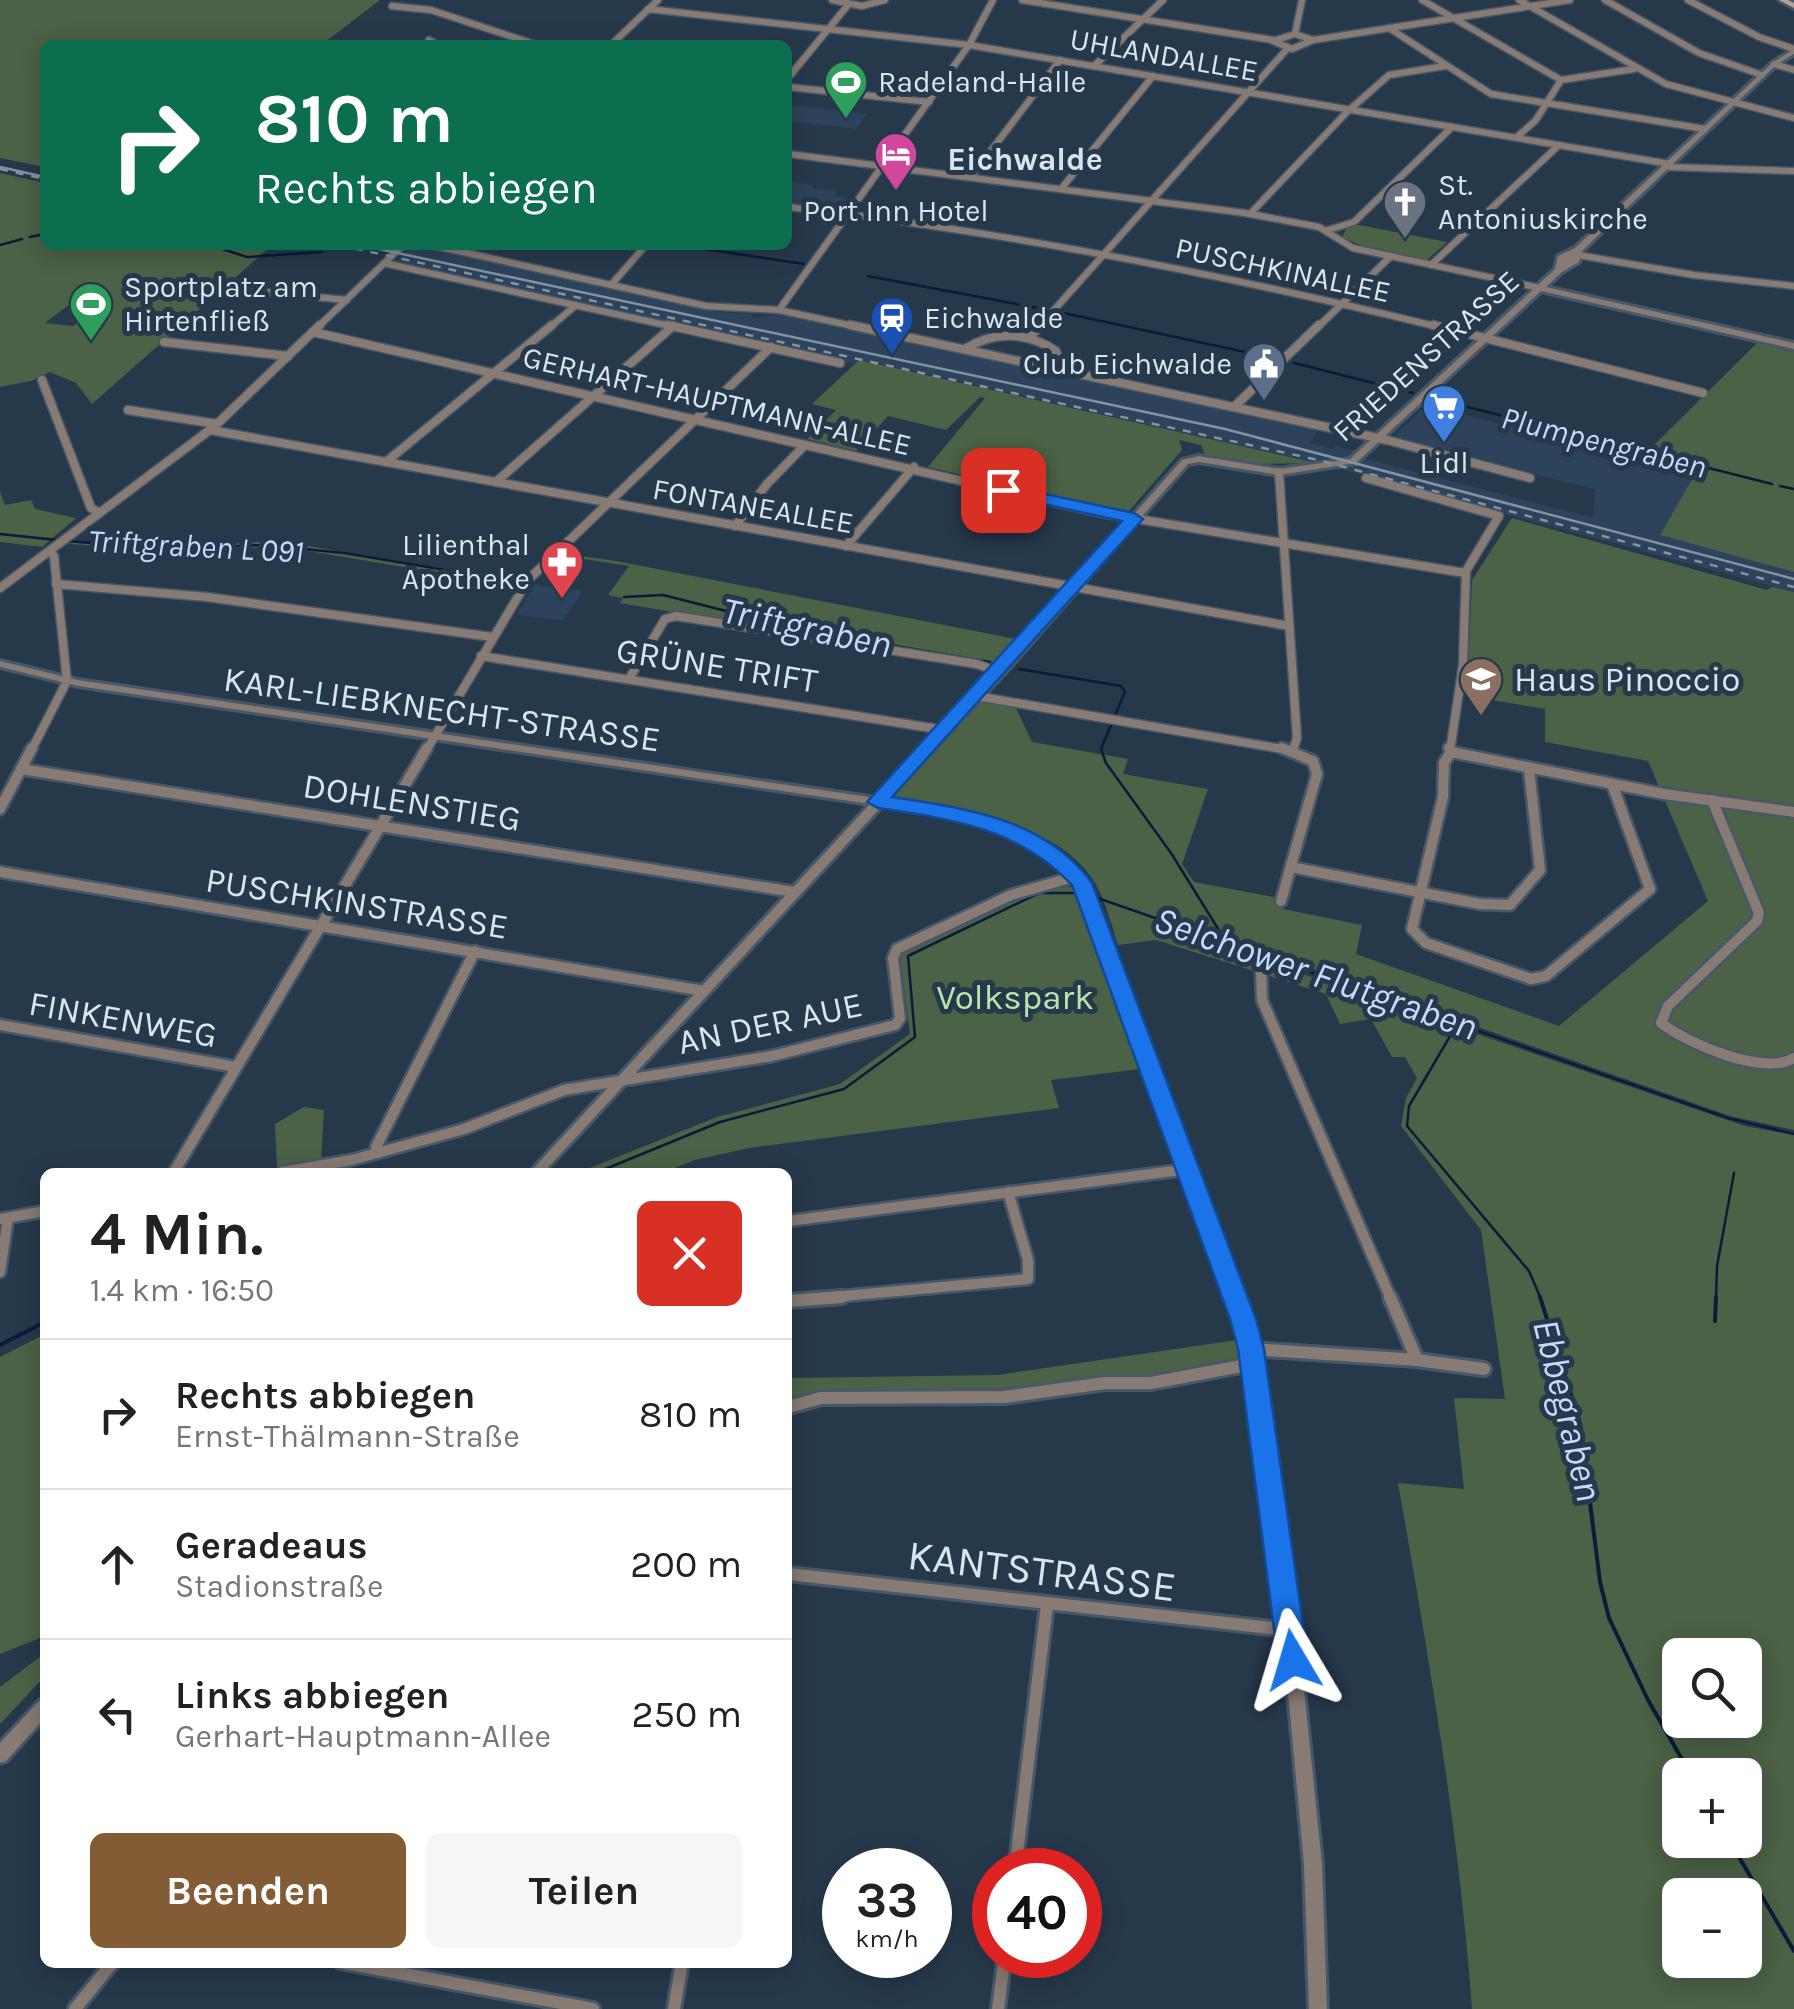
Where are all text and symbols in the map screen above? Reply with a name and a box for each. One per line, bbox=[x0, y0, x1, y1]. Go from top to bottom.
street label: UHLANDALLEE bbox=[1067, 21, 1261, 89]
sports icon: Radeland-Halle bbox=[823, 59, 869, 120]
place label: Radeland-Halle bbox=[878, 64, 1086, 100]
text: 810 m bbox=[255, 78, 454, 160]
icon: right bbox=[90, 80, 220, 210]
hotel icon: Port Inn Hotel bbox=[873, 131, 919, 192]
district label: Eichwalde bbox=[947, 141, 1103, 178]
text: Rechts abbiegen bbox=[255, 162, 598, 214]
place label: St. Antoniuskirche bbox=[1438, 167, 1648, 237]
church icon: St. Antoniuskirche bbox=[1382, 179, 1428, 240]
place label: Port Inn Hotel bbox=[803, 193, 989, 229]
street label: PUSCHKINALLEE bbox=[1172, 230, 1394, 310]
street label: FRIEDENSTRASSE bbox=[1325, 263, 1527, 449]
place label: Sportplatz am Hirtenfließ bbox=[124, 269, 318, 339]
sports icon: Sportplatz am Hirtenfließ bbox=[68, 281, 114, 342]
station icon: Eichwalde bbox=[869, 295, 915, 356]
place label: Eichwalde bbox=[924, 300, 1063, 336]
street label: GERHART-HAUPTMANN-ALLEE bbox=[519, 339, 915, 463]
public building icon: Club Eichwalde bbox=[1241, 341, 1287, 402]
place label: Club Eichwalde bbox=[1023, 346, 1232, 382]
supermarket icon: Lidl bbox=[1421, 383, 1467, 444]
water label: Plumpengraben bbox=[1497, 399, 1710, 486]
place label: Lidl bbox=[1419, 445, 1469, 481]
pin bbox=[961, 448, 1046, 533]
icon: arrive bbox=[976, 463, 1031, 518]
street label: FONTANEALLEE bbox=[650, 471, 856, 541]
water label: Triftgraben L 091 bbox=[87, 522, 305, 571]
place label: Lilienthal Apotheke bbox=[402, 527, 530, 597]
pharmacy icon: Lilienthal Apotheke bbox=[539, 539, 585, 600]
water label: Triftgraben bbox=[718, 588, 896, 667]
street label: GRÜNE TRIFT bbox=[613, 629, 821, 702]
school or university icon: Haus Pinoccio bbox=[1458, 656, 1504, 717]
street label: KARL-LIEBKNECHT-STRASSE bbox=[221, 659, 663, 760]
place label: Haus Pinoccio bbox=[1514, 659, 1740, 700]
street label: DOHLENSTIEG bbox=[300, 765, 524, 840]
street label: PUSCHKINSTRASSE bbox=[203, 859, 511, 948]
water label: Selchower Flutgraben bbox=[1148, 897, 1483, 1050]
park label: Volkspark bbox=[936, 977, 1094, 1018]
street label: FINKENWEG bbox=[26, 983, 220, 1056]
street label: AN DER AUE bbox=[674, 984, 866, 1063]
text: 4 Min. bbox=[90, 1199, 263, 1269]
button: close bbox=[637, 1201, 742, 1306]
text: 1.4 km · 16:50 bbox=[90, 1272, 274, 1309]
water label: Ebbegraben bbox=[1523, 1314, 1612, 1506]
text: Rechts abbiegen bbox=[175, 1373, 475, 1418]
icon: right bbox=[90, 1387, 145, 1442]
text: 810 m bbox=[639, 1392, 742, 1437]
text: Ernst-Thälmann-Straße bbox=[175, 1418, 520, 1455]
text: Geradeaus bbox=[175, 1523, 368, 1568]
street label: KANTSTRASSE bbox=[905, 1530, 1179, 1612]
icon: ahead bbox=[90, 1537, 145, 1592]
text: 200 m bbox=[630, 1542, 742, 1587]
text: Stadionstraße bbox=[175, 1568, 383, 1605]
position arrow bbox=[1241, 1608, 1345, 1712]
map controls bbox=[1662, 1638, 1762, 1978]
button: search bbox=[1662, 1638, 1762, 1738]
text: Links abbiegen bbox=[175, 1673, 449, 1718]
icon: left bbox=[90, 1687, 145, 1742]
text: 250 m bbox=[631, 1692, 742, 1737]
text: Gerhart-Hauptmann-Allee bbox=[175, 1718, 551, 1755]
button: + bbox=[1662, 1758, 1762, 1858]
button: Beenden bbox=[90, 1833, 406, 1948]
button: Teilen bbox=[426, 1833, 742, 1948]
speed limit sign: 40 bbox=[972, 1848, 1102, 1978]
text: 33 bbox=[856, 1871, 918, 1930]
button: − bbox=[1662, 1878, 1762, 1978]
text: km/h bbox=[855, 1924, 919, 1953]

